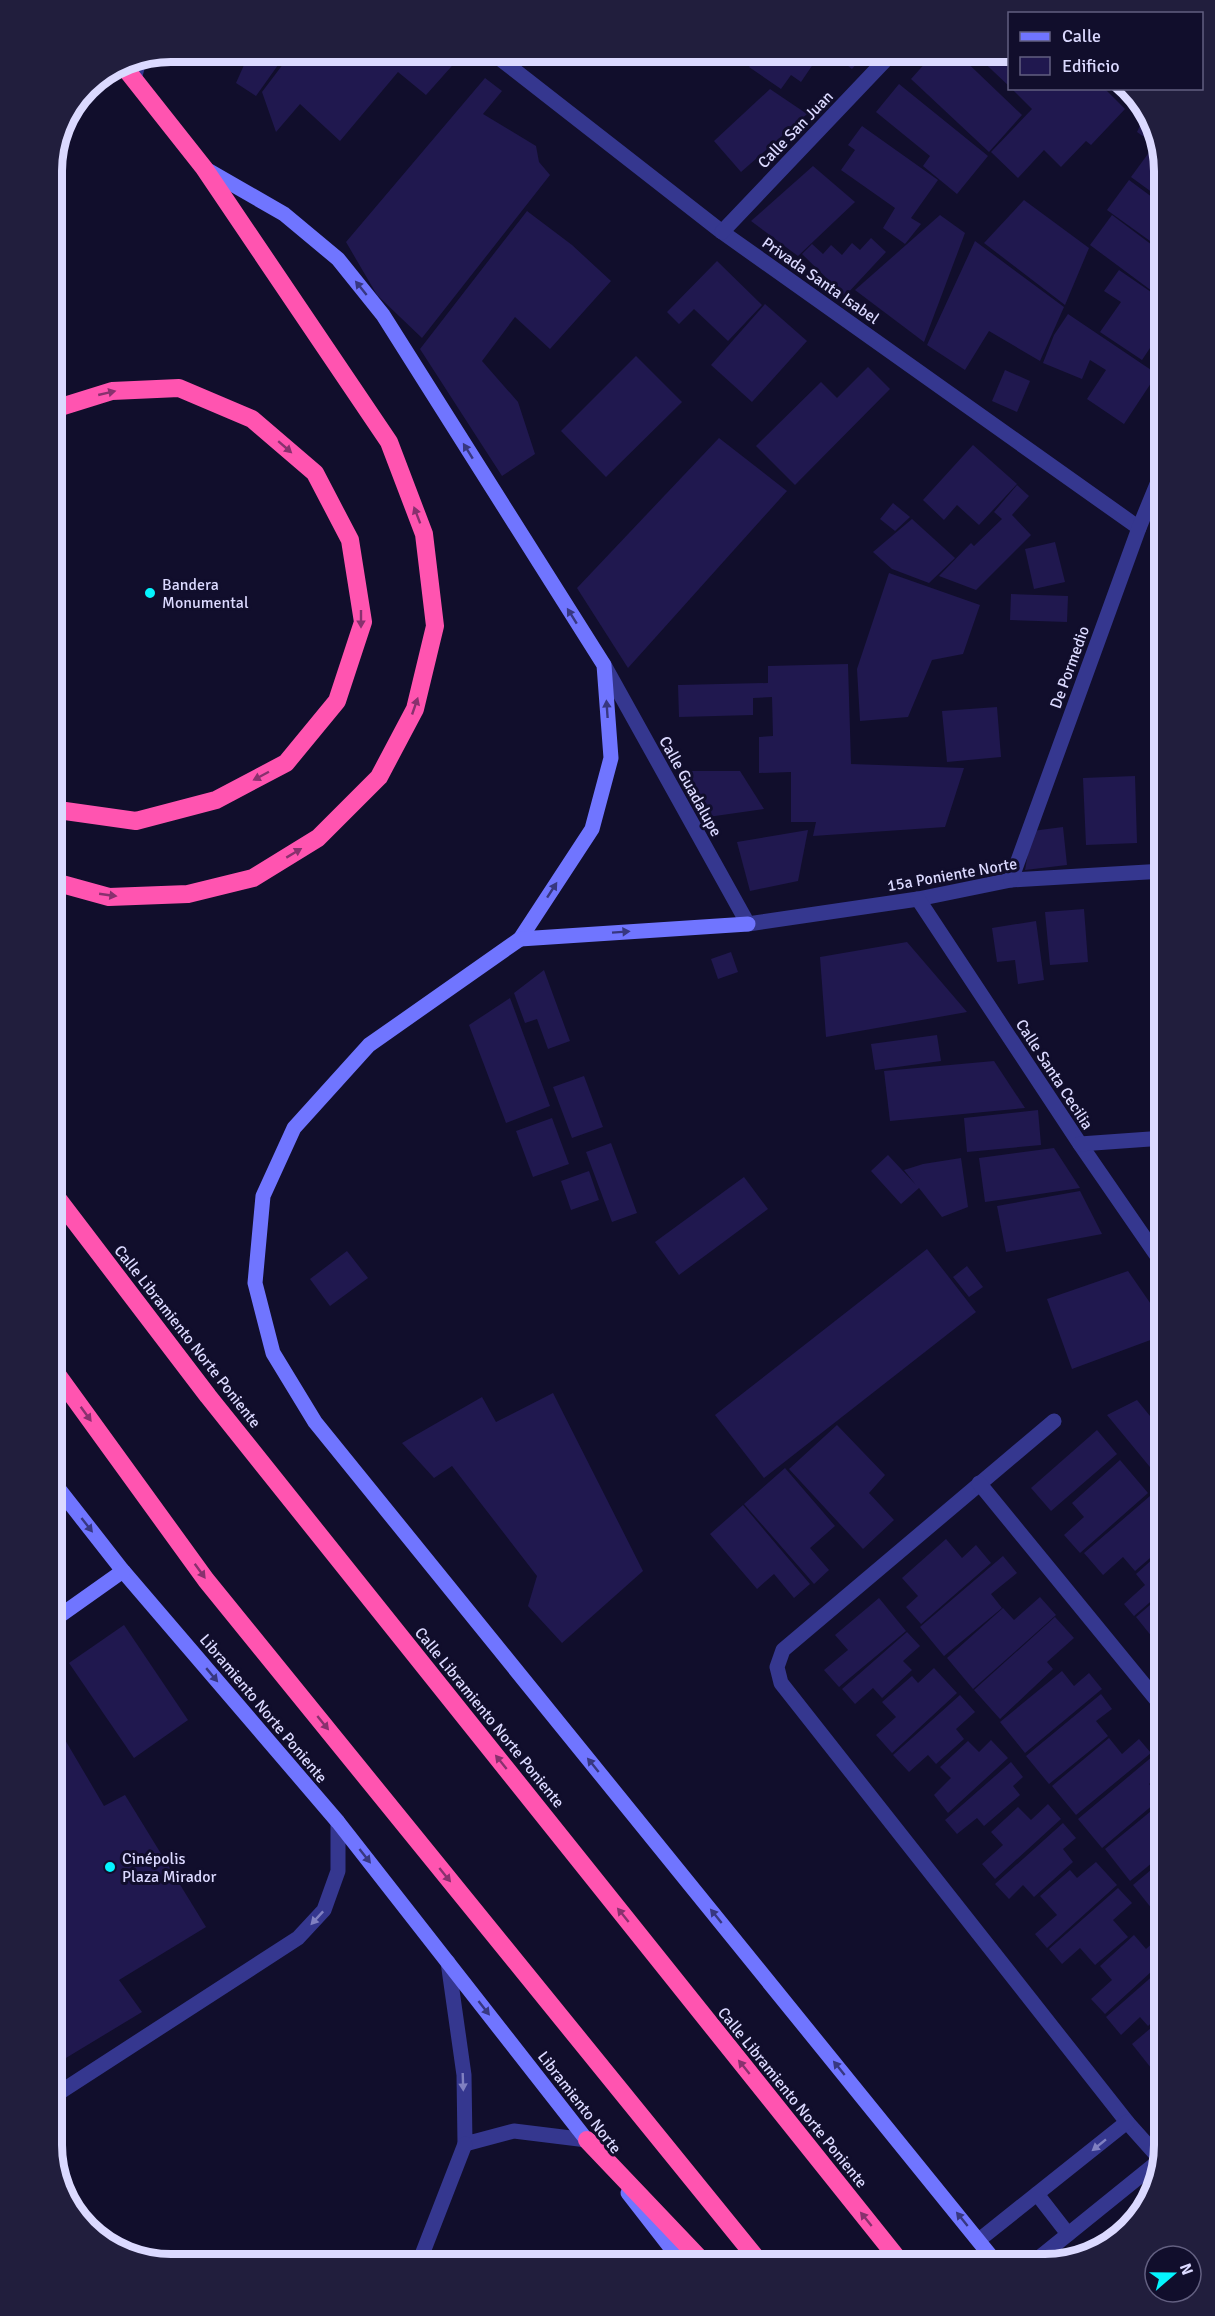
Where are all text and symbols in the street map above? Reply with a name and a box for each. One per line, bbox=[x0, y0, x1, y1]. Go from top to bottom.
legend bbox=[1008, 12, 1203, 90]
text: Calle bbox=[1062, 25, 1101, 47]
text: Edificio bbox=[1062, 55, 1120, 77]
street label: Calle San Juan bbox=[754, 87, 838, 173]
street label: Privada Santa Isabel bbox=[758, 233, 883, 329]
one-way arrow bbox=[356, 281, 368, 296]
one-way arrow bbox=[98, 388, 116, 398]
one-way arrow bbox=[277, 440, 292, 453]
one-way arrow bbox=[463, 443, 474, 459]
one-way arrow bbox=[411, 506, 421, 524]
place label: Bandera Monumental bbox=[162, 575, 249, 613]
marker: Bandera Monumental bbox=[143, 586, 157, 600]
one-way arrow bbox=[567, 608, 578, 624]
one-way arrow bbox=[356, 610, 366, 629]
street label: De Pormedio bbox=[1046, 623, 1094, 711]
one-way arrow bbox=[411, 697, 420, 715]
one-way arrow bbox=[602, 700, 612, 719]
street label: Calle Guadalupe bbox=[654, 733, 726, 840]
one-way arrow bbox=[252, 771, 269, 781]
one-way arrow bbox=[286, 848, 302, 859]
street label: 15a Poniente Norte bbox=[886, 854, 1019, 896]
one-way arrow bbox=[547, 882, 558, 898]
one-way arrow bbox=[98, 890, 117, 900]
one-way arrow bbox=[611, 928, 630, 937]
street label: Calle Santa Cecilia bbox=[1011, 1015, 1097, 1134]
street label: Calle Libramiento Norte Poniente bbox=[110, 1241, 265, 1432]
one-way arrow bbox=[79, 1406, 91, 1421]
one-way arrow bbox=[81, 1517, 94, 1533]
one-way arrow bbox=[194, 1564, 206, 1579]
street label: Calle Libramiento Norte Poniente bbox=[410, 1623, 568, 1812]
street label: Libramiento Norte Poniente bbox=[195, 1630, 331, 1787]
one-way arrow bbox=[205, 1667, 218, 1682]
one-way arrow bbox=[316, 1715, 329, 1731]
one-way arrow bbox=[494, 1754, 507, 1770]
one-way arrow bbox=[587, 1757, 600, 1773]
place label: Cinépolis Plaza Mirador bbox=[122, 1849, 217, 1887]
one-way arrow bbox=[358, 1849, 370, 1864]
marker: Cinépolis Plaza Mirador bbox=[103, 1860, 117, 1874]
one-way arrow bbox=[439, 1867, 452, 1883]
one-way arrow bbox=[617, 1907, 629, 1922]
one-way arrow bbox=[710, 1909, 723, 1924]
one-way arrow bbox=[310, 1910, 324, 1925]
one-way arrow bbox=[478, 2000, 491, 2016]
street label: Calle Libramiento Norte Poniente bbox=[713, 2003, 871, 2192]
street label: Libramiento Norte bbox=[533, 2047, 625, 2158]
one-way arrow bbox=[738, 2059, 751, 2075]
one-way arrow bbox=[832, 2060, 845, 2076]
one-way arrow bbox=[459, 2073, 468, 2092]
one-way arrow bbox=[1091, 2138, 1107, 2151]
one-way arrow bbox=[860, 2212, 873, 2227]
one-way arrow bbox=[956, 2212, 968, 2227]
north arrow bbox=[1143, 2244, 1203, 2304]
text: N bbox=[1175, 2261, 1197, 2278]

